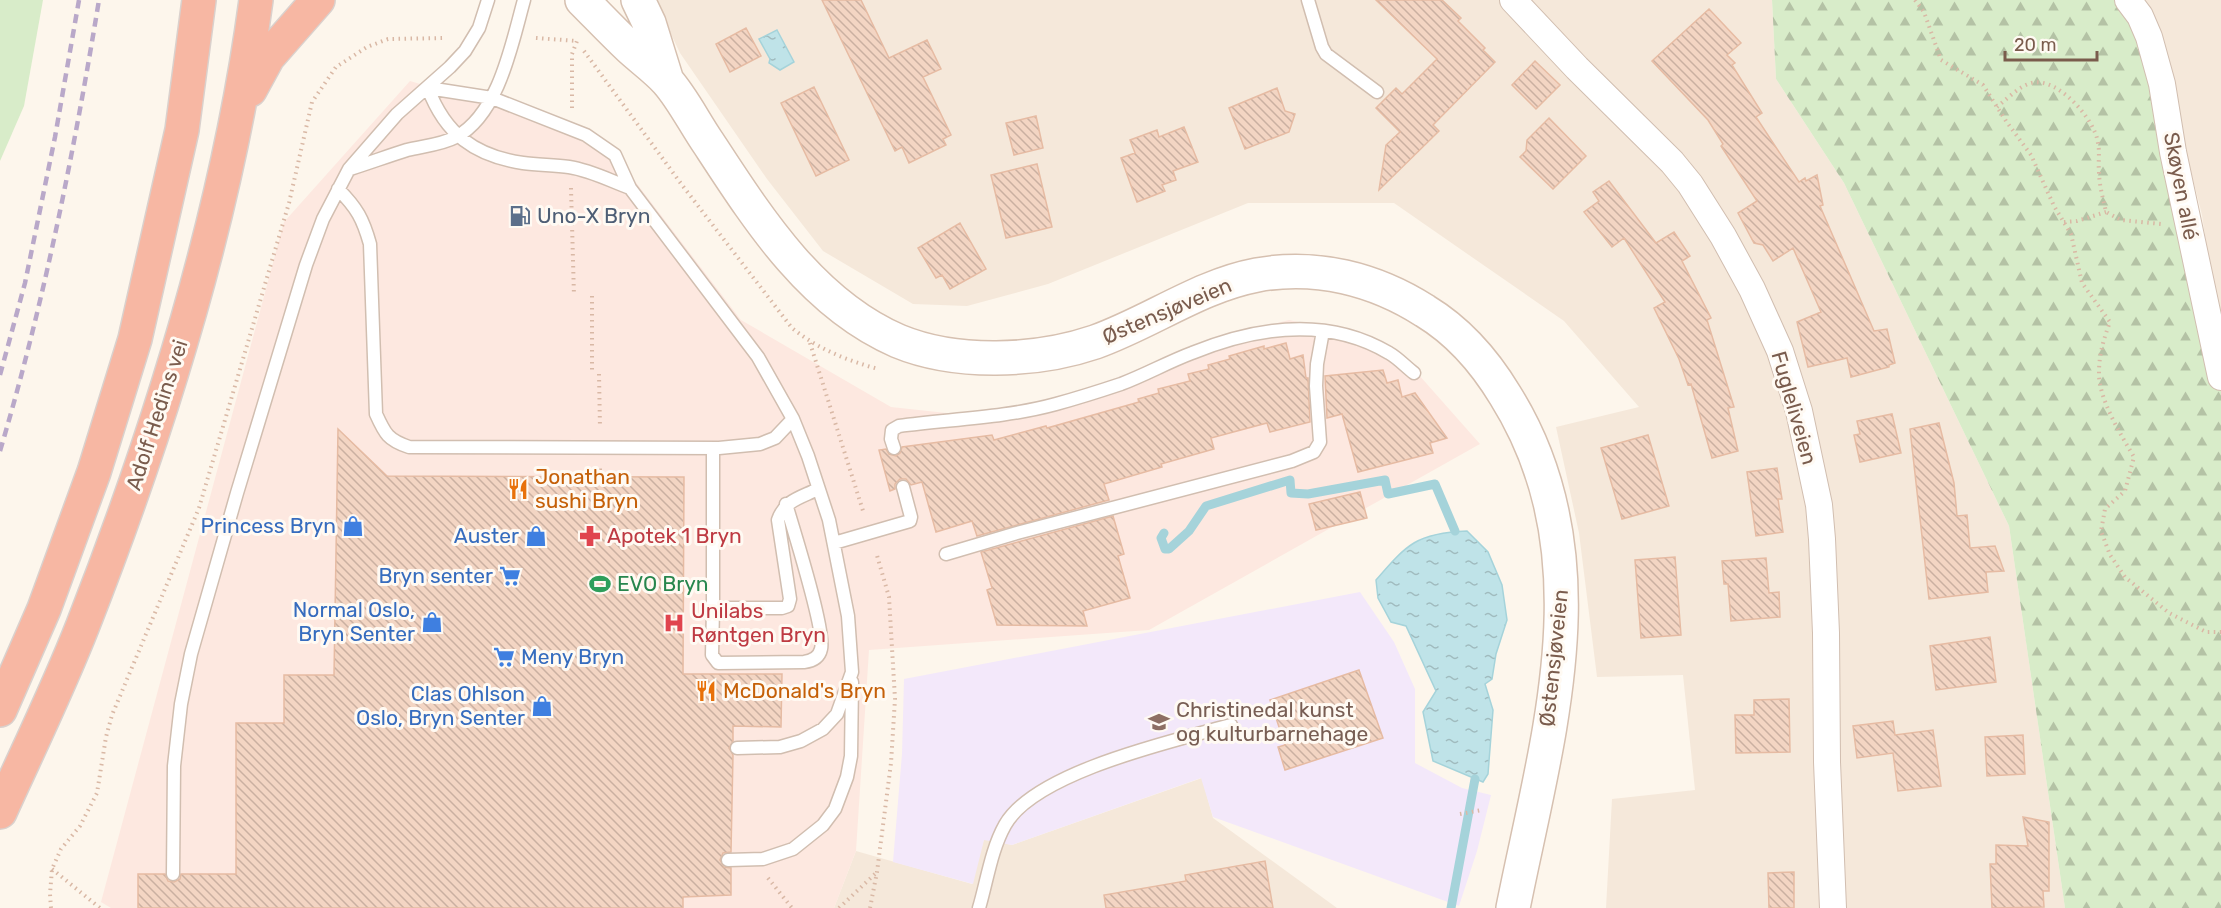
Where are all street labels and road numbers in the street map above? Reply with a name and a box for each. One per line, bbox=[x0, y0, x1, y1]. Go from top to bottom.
street label: Skøyen allé bbox=[2159, 130, 2204, 242]
street label: Østensjøveien bbox=[1098, 272, 1235, 349]
street label: Adolf Hedins vei bbox=[120, 336, 193, 493]
street label: Fugleliveien bbox=[1766, 348, 1823, 467]
street label: Østensjøveien bbox=[1534, 588, 1573, 728]

